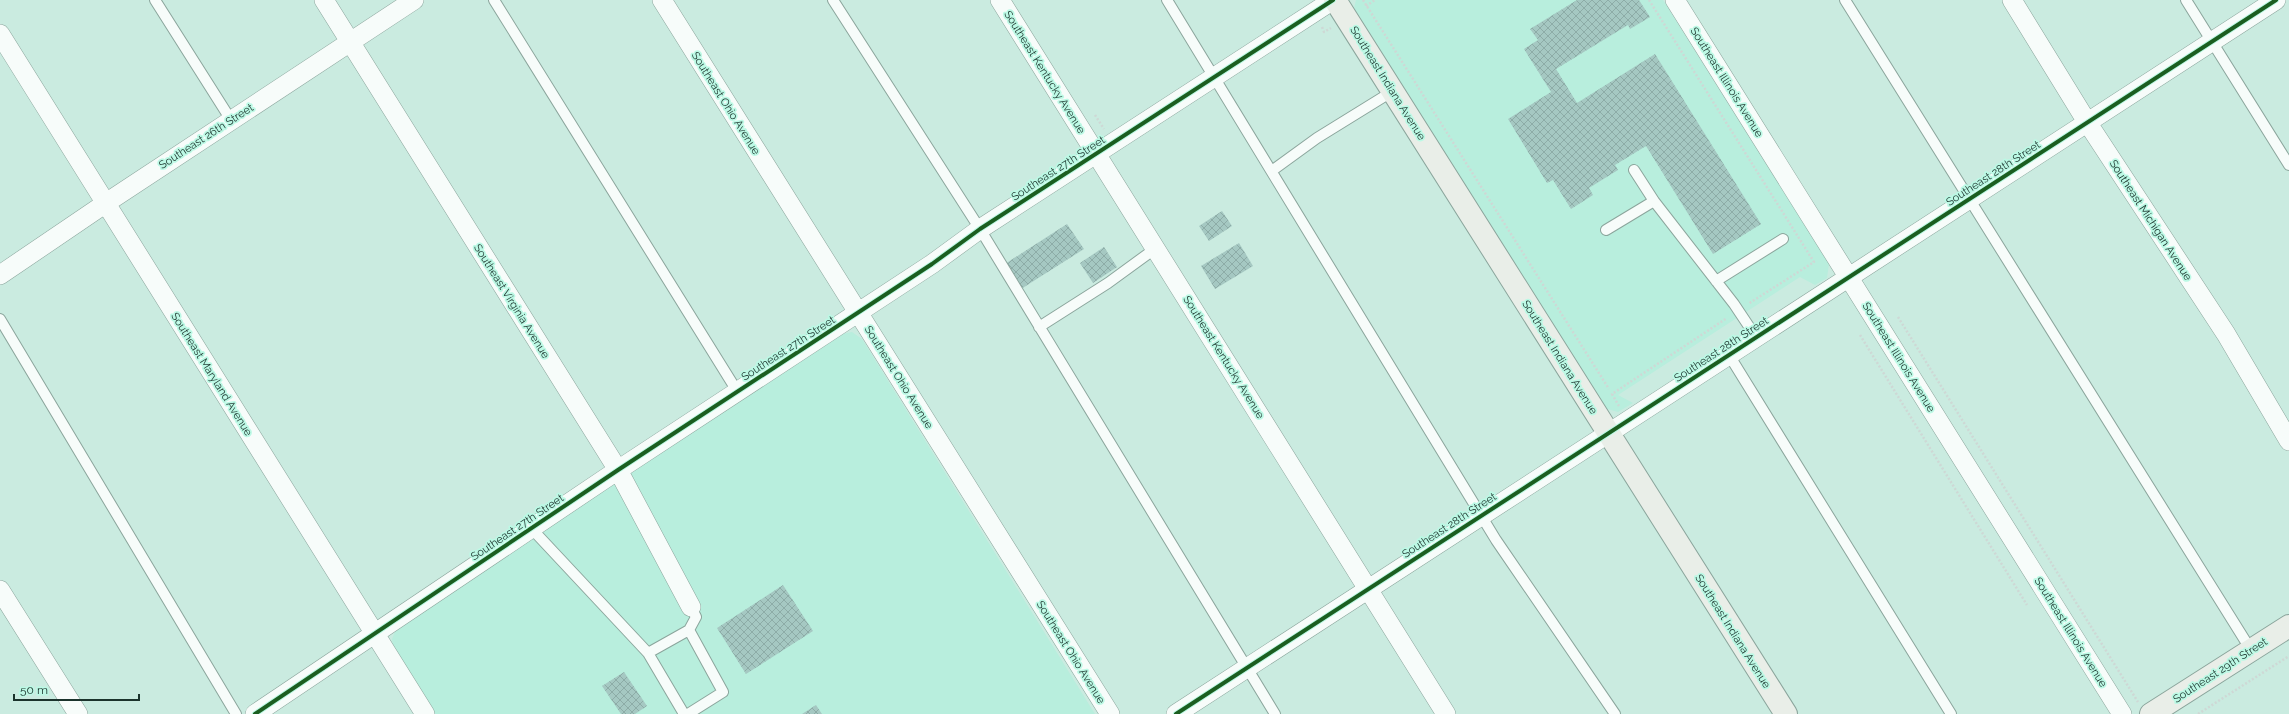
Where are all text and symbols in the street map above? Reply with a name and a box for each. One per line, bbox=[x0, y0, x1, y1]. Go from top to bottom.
street label: Southeast Kentucky Avenue bbox=[1001, 8, 1088, 137]
street label: Southeast Indiana Avenue bbox=[1347, 24, 1428, 143]
street label: Southeast Illinois Avenue bbox=[1687, 25, 1766, 140]
street label: Southeast Ohio Avenue bbox=[689, 49, 763, 158]
street label: Southeast 26th Street bbox=[157, 101, 256, 172]
street label: Southeast 27th Street bbox=[1009, 133, 1108, 204]
street label: Southeast 28th Street bbox=[1944, 138, 2043, 209]
street label: Southeast Michigan Avenue bbox=[2107, 157, 2195, 284]
street label: Southeast Virginia Avenue bbox=[471, 242, 552, 361]
street label: Southeast Kentucky Avenue bbox=[1180, 293, 1267, 422]
street label: Southeast Indiana Avenue bbox=[1519, 298, 1600, 417]
street label: Southeast Illinois Avenue bbox=[1859, 300, 1938, 415]
street label: Southeast Maryland Avenue bbox=[168, 310, 255, 439]
street label: Southeast 27th Street bbox=[739, 313, 838, 384]
street label: Southeast 28th Street bbox=[1672, 314, 1771, 385]
street label: Southeast Ohio Avenue bbox=[862, 323, 936, 432]
street label: Southeast 28th Street bbox=[1400, 490, 1499, 561]
street label: Southeast 27th Street bbox=[468, 491, 566, 563]
street label: Southeast Indiana Avenue bbox=[1692, 572, 1773, 691]
street label: Southeast Illinois Avenue bbox=[2031, 575, 2110, 690]
street label: Southeast Ohio Avenue bbox=[1034, 598, 1108, 707]
street label: Southeast 29th Street bbox=[2171, 635, 2270, 706]
scale bar bbox=[14, 676, 139, 702]
text: 50 m bbox=[20, 683, 48, 697]

